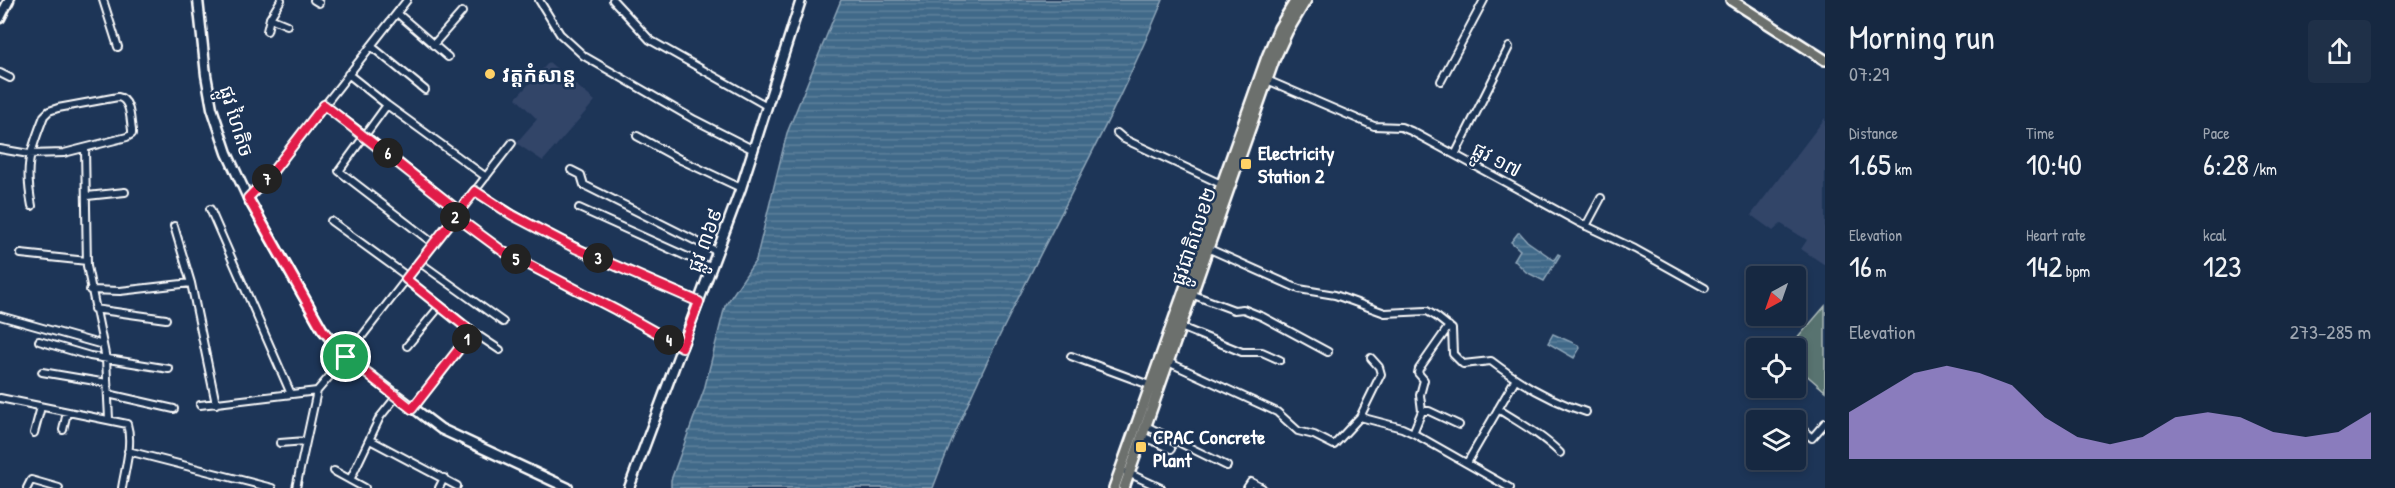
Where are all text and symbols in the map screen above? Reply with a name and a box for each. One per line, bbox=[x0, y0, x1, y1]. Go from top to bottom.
text: Morning run bbox=[1849, 15, 1995, 59]
button: share bbox=[2308, 20, 2371, 83]
text: 07:29 bbox=[1849, 60, 1889, 87]
place label: វត្តកំសាន្ត bbox=[502, 61, 576, 88]
marker: វត្តកំសាន្ត bbox=[483, 67, 497, 81]
street label: ផ្លូវ ហៃតិច bbox=[208, 82, 261, 162]
text: Distance bbox=[1849, 122, 1898, 144]
text: Time bbox=[2026, 122, 2054, 144]
text: Pace bbox=[2203, 122, 2230, 144]
street label: ផ្លូវ ១៧ bbox=[1465, 135, 1526, 188]
pin: 6 bbox=[373, 138, 403, 168]
place label: Electricity Station 2 bbox=[1258, 139, 1335, 189]
text: 6 bbox=[385, 142, 391, 164]
text: 1.65 bbox=[1849, 144, 1891, 184]
text: 10:40 bbox=[2026, 144, 2082, 184]
text: 6:28 bbox=[2203, 144, 2249, 184]
marker: Electricity Station 2 bbox=[1239, 157, 1253, 171]
text: km bbox=[1891, 158, 1912, 180]
text: /km bbox=[2249, 158, 2277, 180]
pin: 7 bbox=[252, 164, 282, 194]
text: 7 bbox=[263, 168, 271, 190]
street label: ផ្លូវជាតិលេខ២ bbox=[1164, 183, 1228, 291]
pin: 2 bbox=[440, 202, 470, 232]
street label: ផ្លូវ ៣៦៩ bbox=[680, 204, 734, 278]
text: 2 bbox=[451, 206, 459, 228]
text: Elevation bbox=[1849, 224, 1902, 246]
text: Heart rate bbox=[2026, 224, 2086, 246]
text: kcal bbox=[2203, 224, 2226, 246]
pin: 3 bbox=[583, 243, 613, 273]
pin: 5 bbox=[501, 244, 531, 274]
text: 16 bbox=[1849, 246, 1872, 286]
text: 142 bbox=[2026, 246, 2062, 286]
text: 123 bbox=[2203, 246, 2241, 286]
text: 3 bbox=[594, 247, 602, 269]
text: 5 bbox=[513, 248, 519, 270]
text: m bbox=[1872, 260, 1886, 282]
text: bpm bbox=[2062, 260, 2090, 282]
north arrow bbox=[1746, 266, 1806, 326]
map controls bbox=[1746, 266, 1806, 470]
text: Elevation bbox=[1849, 318, 1915, 345]
text: 273–285 m bbox=[2290, 318, 2371, 345]
pin: 1 bbox=[452, 324, 482, 354]
pin: 4 bbox=[654, 325, 684, 355]
text: 1 bbox=[464, 328, 470, 350]
text: 4 bbox=[666, 329, 672, 351]
pin bbox=[320, 331, 371, 382]
button: locate bbox=[1746, 338, 1806, 398]
icon: arrive bbox=[329, 340, 362, 373]
button: layers bbox=[1746, 410, 1806, 470]
place label: CPAC Concrete Plant bbox=[1153, 423, 1265, 473]
marker: CPAC Concrete Plant bbox=[1134, 440, 1148, 454]

